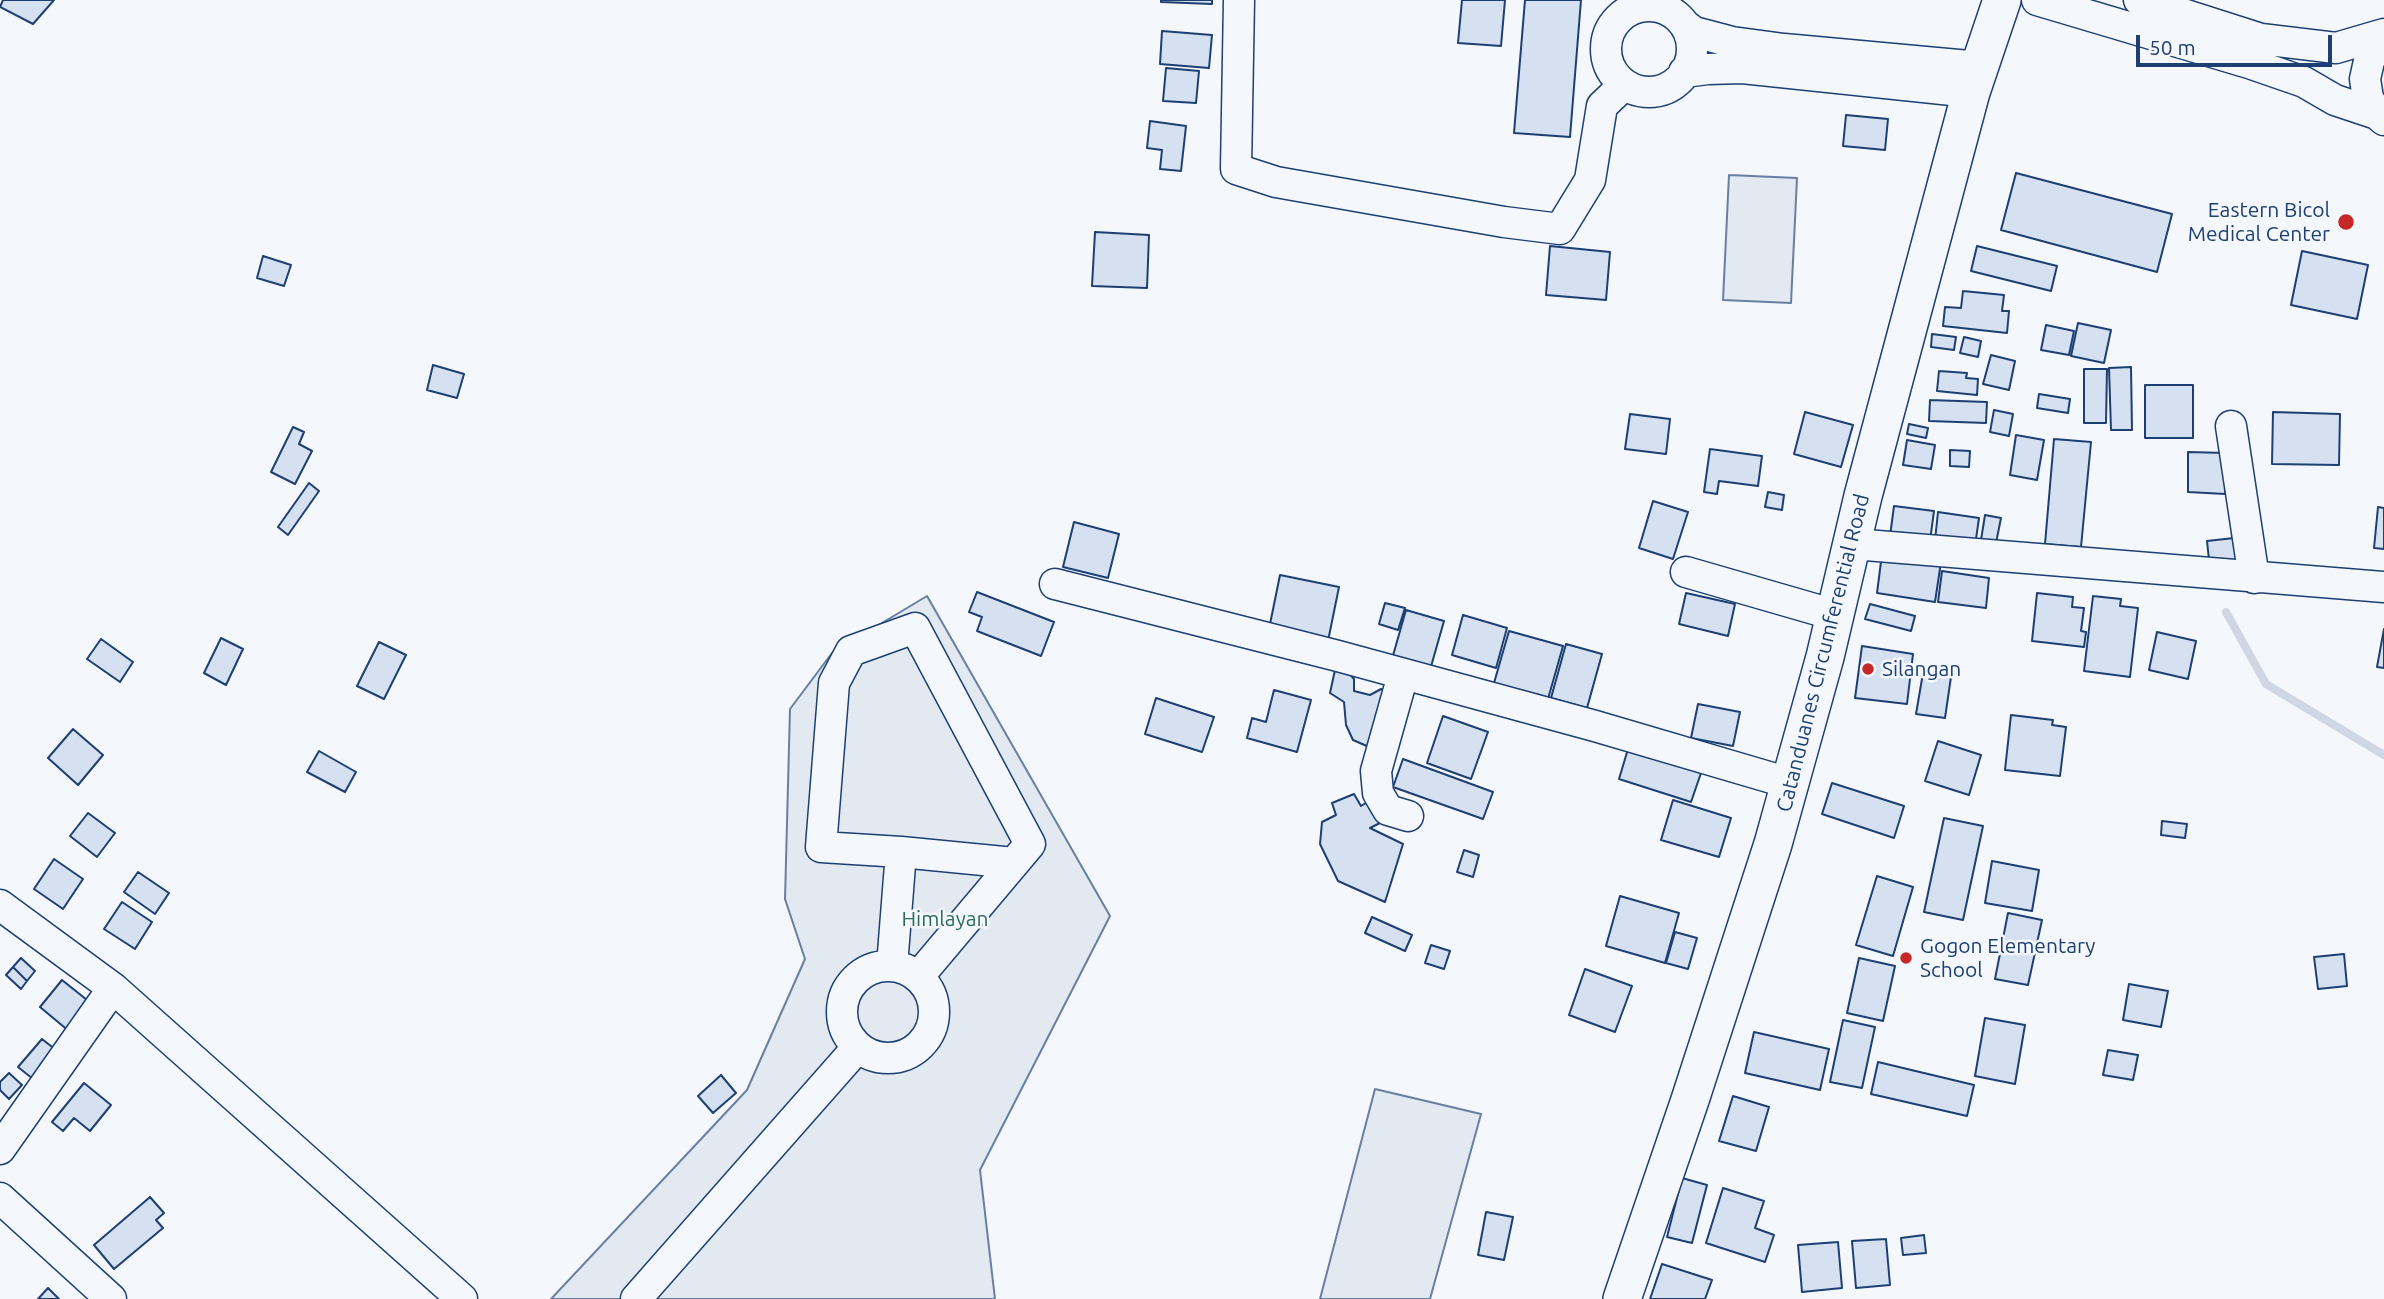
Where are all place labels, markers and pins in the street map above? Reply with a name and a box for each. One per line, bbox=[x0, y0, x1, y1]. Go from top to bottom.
place label: Eastern Bicol Medical Center bbox=[2188, 197, 2330, 247]
marker: Eastern Bicol Medical Center bbox=[2336, 212, 2356, 232]
place label: Silangan bbox=[1882, 656, 1961, 682]
marker: Silangan bbox=[1860, 661, 1876, 677]
place label: Gogon Elementary School bbox=[1920, 933, 2095, 983]
marker: Gogon Elementary School bbox=[1898, 950, 1914, 966]

